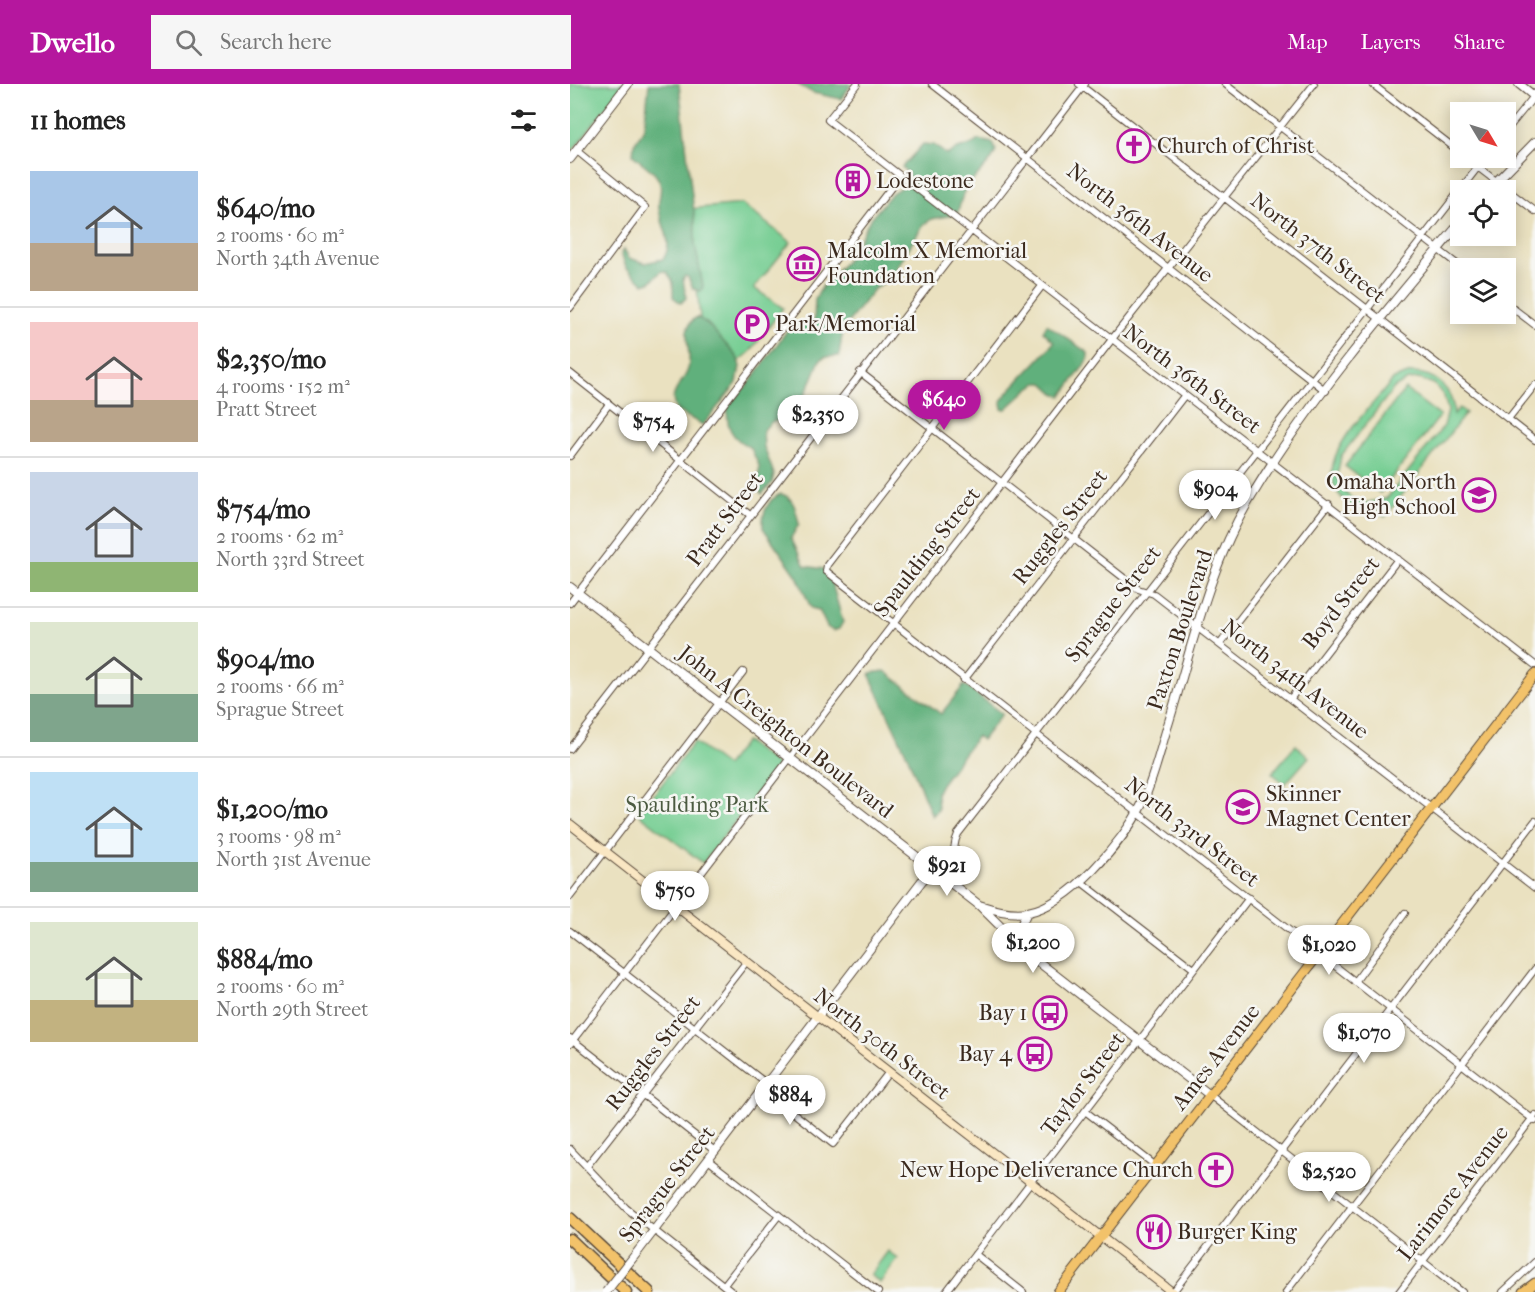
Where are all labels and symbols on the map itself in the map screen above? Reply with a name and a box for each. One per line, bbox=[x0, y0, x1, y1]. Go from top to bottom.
north arrow bbox=[1450, 102, 1516, 168]
church icon: Church of Christ bbox=[1116, 128, 1152, 164]
place label: Church of Christ bbox=[1157, 133, 1314, 159]
street label: North 36th Avenue bbox=[1062, 158, 1218, 288]
building icon: Lodestone bbox=[835, 163, 871, 199]
place label: Lodestone bbox=[876, 168, 974, 194]
street label: North 37th Street bbox=[1245, 187, 1391, 309]
place label: Malcolm X Memorial Foundation bbox=[827, 238, 1027, 289]
museum icon: Malcolm X Memorial Foundation bbox=[786, 246, 822, 282]
parking icon: Park/Memorial bbox=[734, 306, 770, 342]
place label: Park/Memorial bbox=[775, 311, 916, 337]
street label: North 36th Street bbox=[1118, 319, 1266, 439]
pin: $640 bbox=[908, 380, 980, 431]
pin: $2,350 bbox=[769, 395, 867, 446]
pin: $754 bbox=[617, 402, 689, 453]
street label: Ruggles Street bbox=[1007, 464, 1113, 590]
street label: Pratt Street bbox=[681, 467, 769, 571]
place label: Omaha North High School bbox=[1326, 469, 1457, 520]
pin: $904 bbox=[1179, 470, 1251, 521]
school or university icon: Omaha North High School bbox=[1461, 477, 1497, 513]
street label: Spaulding Street bbox=[868, 482, 986, 622]
street label: Sprague Street bbox=[1059, 540, 1167, 667]
street label: Paxton Boulevard bbox=[1142, 545, 1219, 714]
street label: Boyd Street bbox=[1297, 551, 1385, 655]
street label: North 34th Avenue bbox=[1216, 613, 1374, 745]
street label: John A Creighton Boulevard bbox=[672, 639, 899, 825]
street label: North 33rd Street bbox=[1120, 771, 1265, 893]
place label: Skinner Magnet Center bbox=[1266, 781, 1411, 832]
school or university icon: Skinner Magnet Center bbox=[1225, 789, 1261, 825]
park label: Spaulding Park bbox=[625, 792, 769, 818]
pin: $921 bbox=[911, 846, 983, 897]
pin: $750 bbox=[639, 871, 711, 922]
pin: $1,200 bbox=[984, 923, 1082, 974]
pin: $1,020 bbox=[1280, 925, 1378, 976]
street label: North 30th Street bbox=[809, 983, 955, 1105]
street label: Ruggles Street bbox=[600, 990, 706, 1116]
bus stop icon: Bay 1 bbox=[1032, 995, 1068, 1031]
street label: Ames Avenue bbox=[1166, 999, 1265, 1116]
place label: Bay 1 bbox=[979, 1000, 1027, 1026]
pin: $1,070 bbox=[1315, 1013, 1413, 1064]
street label: Taylor Street bbox=[1035, 1027, 1131, 1141]
bus stop icon: Bay 4 bbox=[1017, 1036, 1053, 1072]
place label: Bay 4 bbox=[958, 1041, 1013, 1067]
pin: $884 bbox=[754, 1075, 826, 1126]
street label: Sprague Street bbox=[613, 1120, 721, 1247]
street label: Larimore Avenue bbox=[1392, 1120, 1514, 1266]
church icon: New Hope Deliverance Church bbox=[1198, 1152, 1234, 1188]
pin: $2,520 bbox=[1280, 1152, 1378, 1203]
place label: New Hope Deliverance Church bbox=[900, 1157, 1194, 1183]
restaurant icon: Burger King bbox=[1136, 1214, 1172, 1250]
place label: Burger King bbox=[1177, 1219, 1297, 1245]

